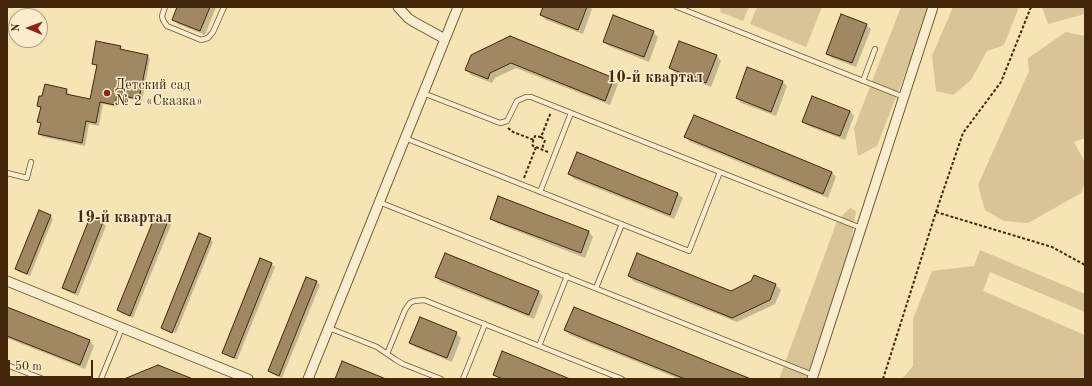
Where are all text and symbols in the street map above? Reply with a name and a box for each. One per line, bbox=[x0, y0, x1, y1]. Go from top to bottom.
north arrow bbox=[8, 8, 48, 48]
text: N bbox=[11, 24, 22, 32]
district label: 10-й квартал bbox=[607, 68, 703, 88]
place label: Детский сад № 2 «Сказка» bbox=[115, 77, 203, 110]
marker: Детский сад № 2 «Сказка» bbox=[102, 88, 112, 98]
district label: 19-й квартал bbox=[76, 208, 172, 228]
scale bar bbox=[10, 352, 95, 378]
text: 50 m bbox=[15, 361, 42, 373]

